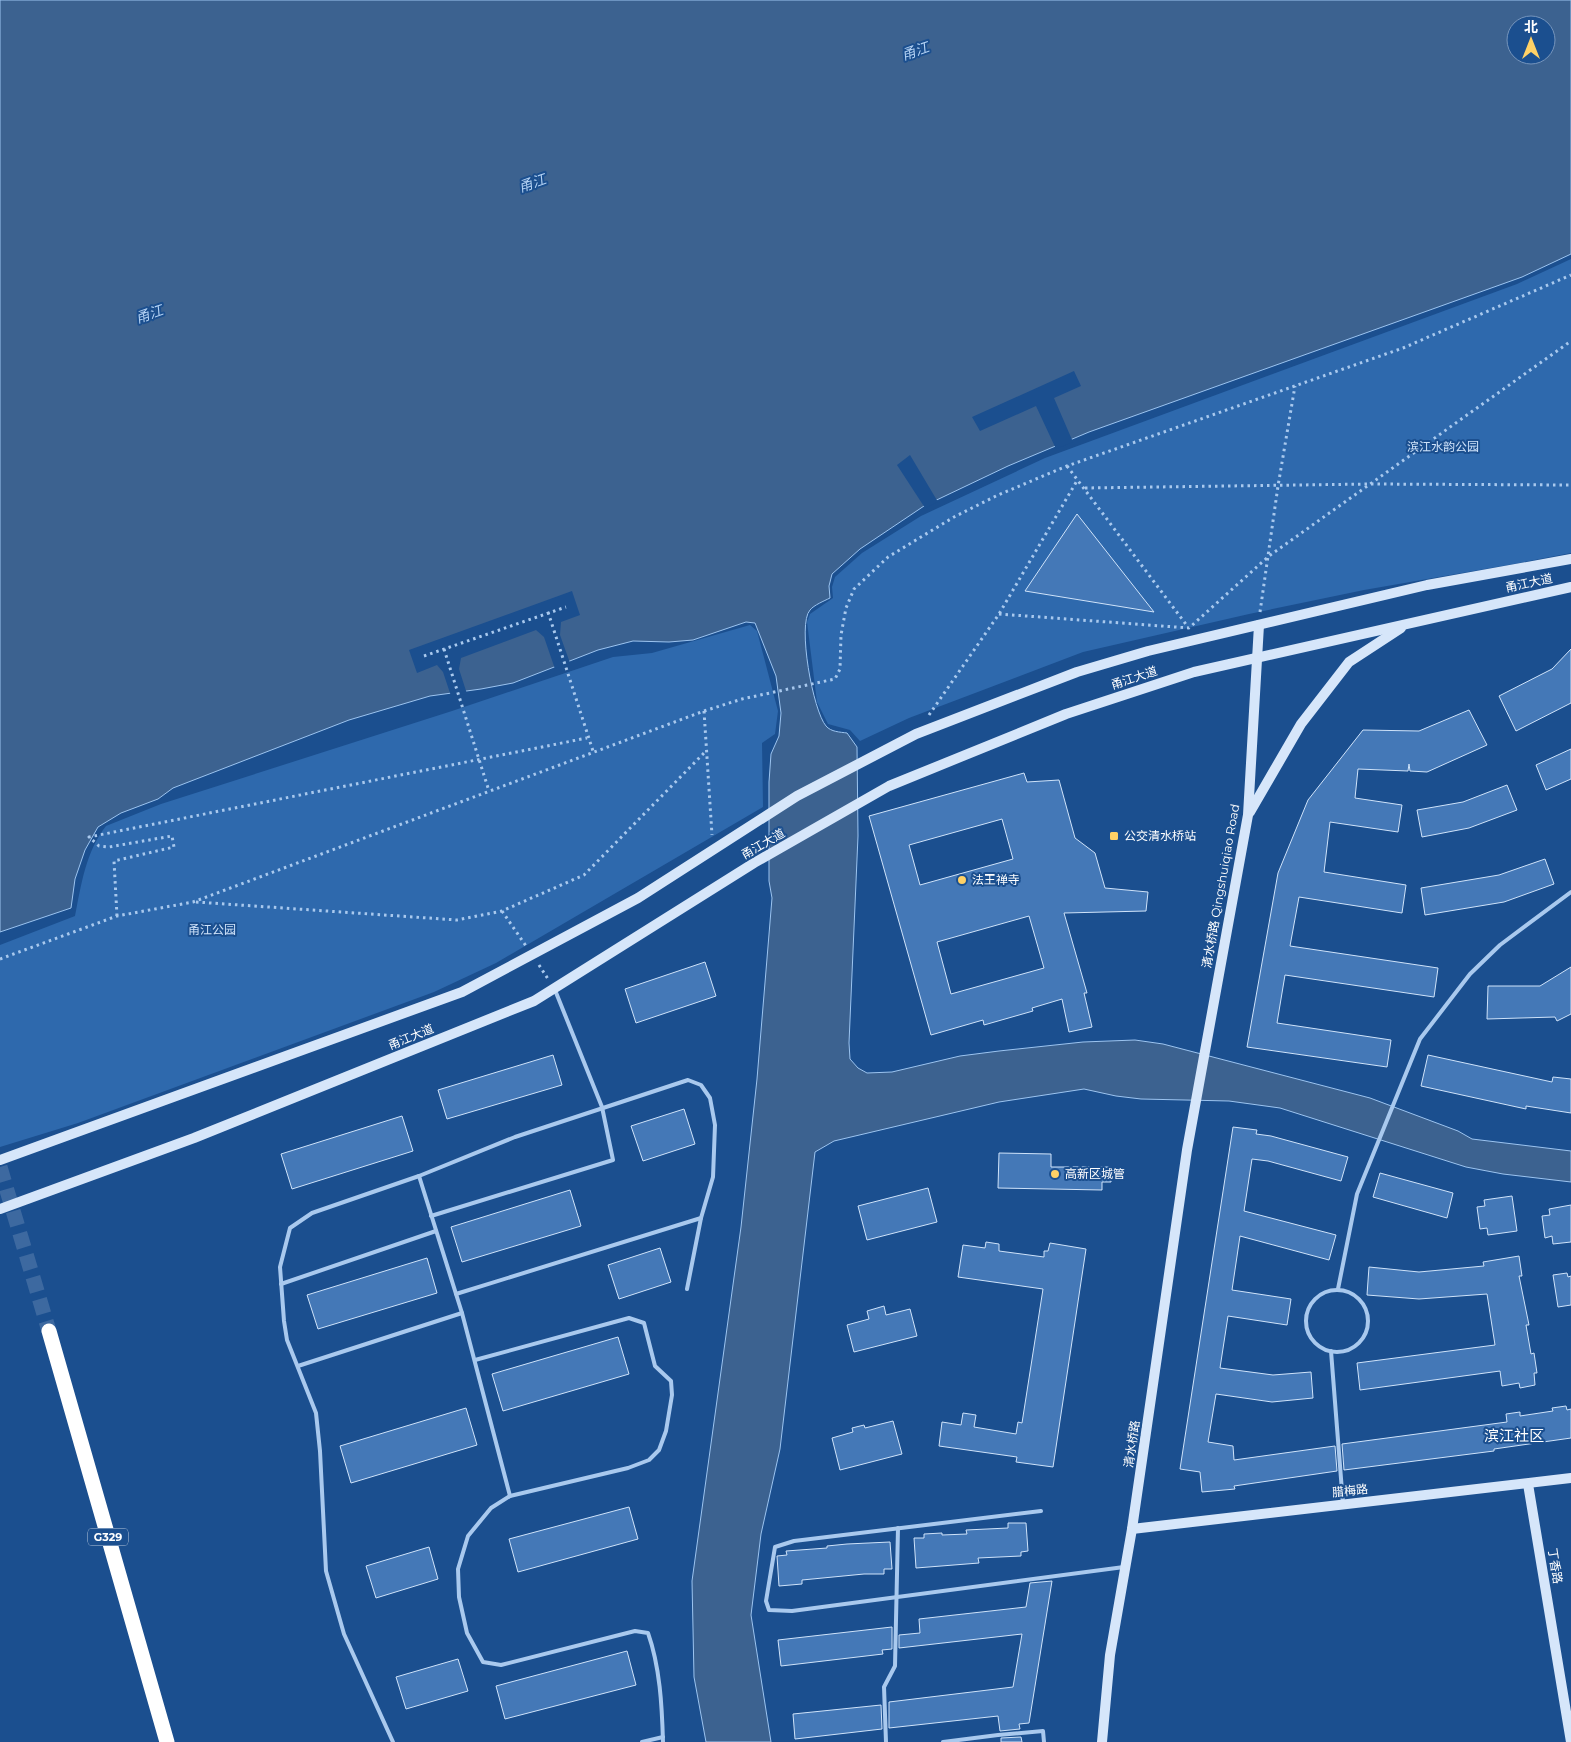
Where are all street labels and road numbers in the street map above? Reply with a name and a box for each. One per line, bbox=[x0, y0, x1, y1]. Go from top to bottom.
street label: 甬江大道 bbox=[1504, 570, 1554, 595]
street label: 甬江大道 bbox=[1109, 663, 1159, 692]
street label: 清水桥路 Qingshuiqiao Road bbox=[1199, 803, 1242, 969]
street label: 甬江大道 bbox=[738, 825, 787, 862]
street label: 甬江大道 bbox=[386, 1021, 436, 1052]
street label: 清水桥路 bbox=[1121, 1419, 1142, 1469]
street label: 腊梅路 bbox=[1331, 1481, 1369, 1500]
road number: G329 bbox=[88, 1528, 128, 1545]
street label: 丁香路 bbox=[1545, 1547, 1566, 1585]

